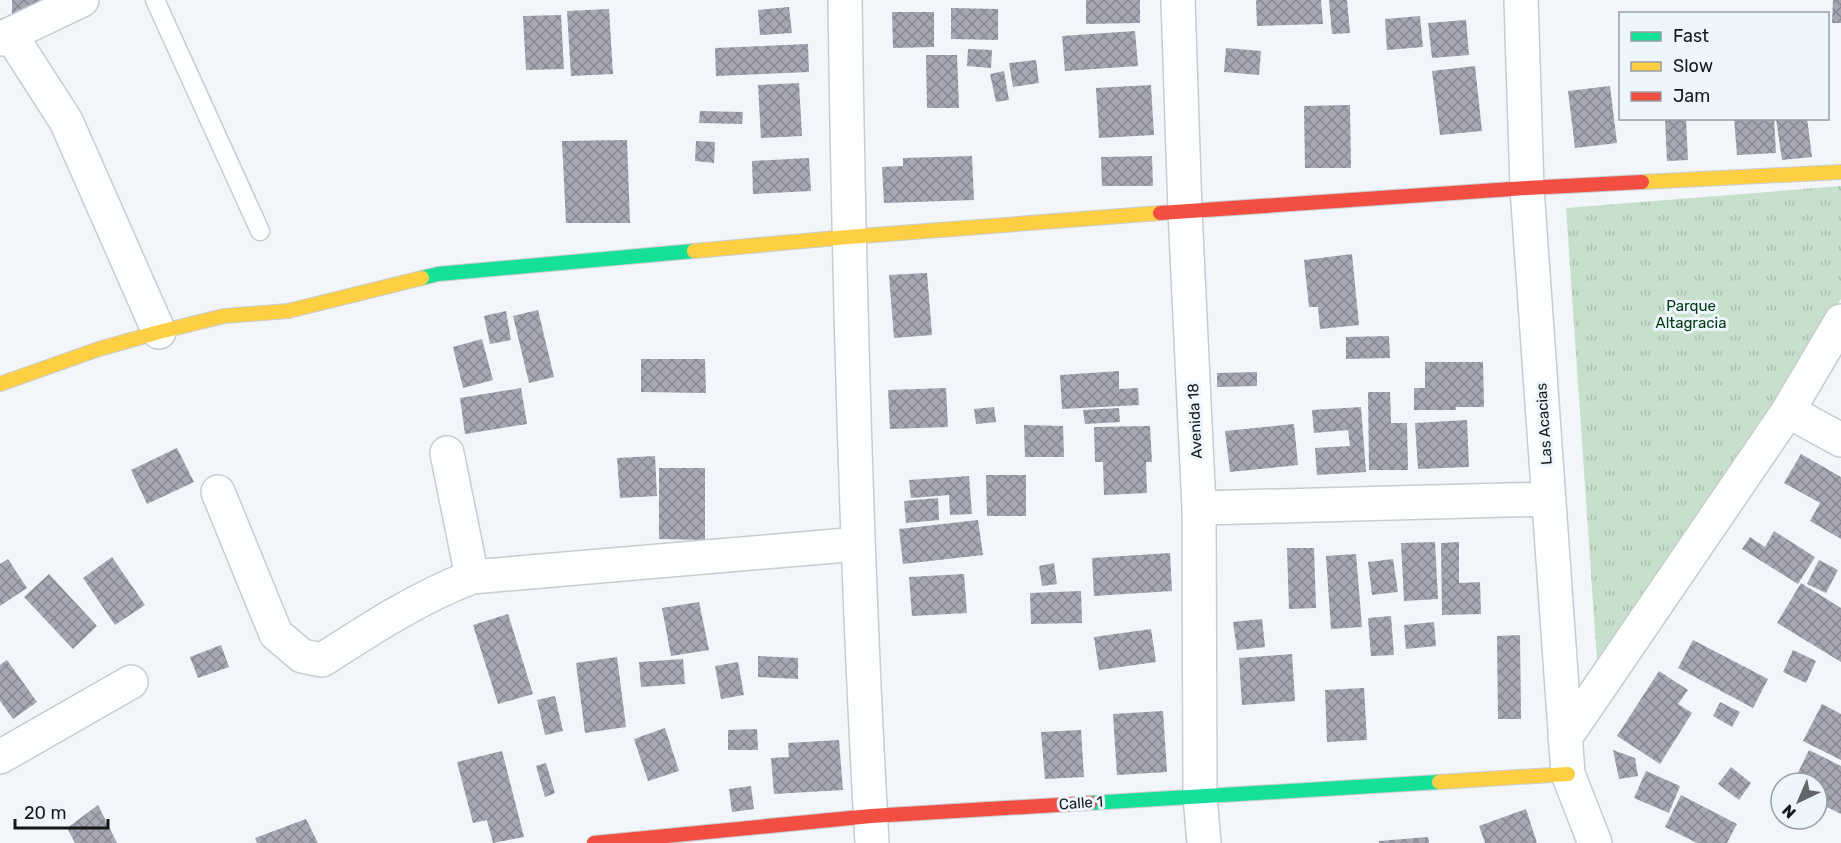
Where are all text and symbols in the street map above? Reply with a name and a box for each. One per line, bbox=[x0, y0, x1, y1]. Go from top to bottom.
legend bbox=[1619, 12, 1829, 120]
text: Fast bbox=[1673, 25, 1709, 47]
text: Slow bbox=[1673, 55, 1713, 77]
text: Jam bbox=[1673, 85, 1710, 107]
park label: Parque Altagracia bbox=[1656, 297, 1726, 332]
street label: Las Acacias bbox=[1532, 382, 1556, 466]
street label: Avenida 18 bbox=[1184, 383, 1206, 459]
north arrow bbox=[1769, 771, 1829, 831]
scale bar bbox=[15, 792, 108, 830]
street label: Calle 1 bbox=[1058, 792, 1104, 814]
text: N bbox=[1778, 801, 1800, 822]
text: 20 m bbox=[24, 802, 66, 824]

